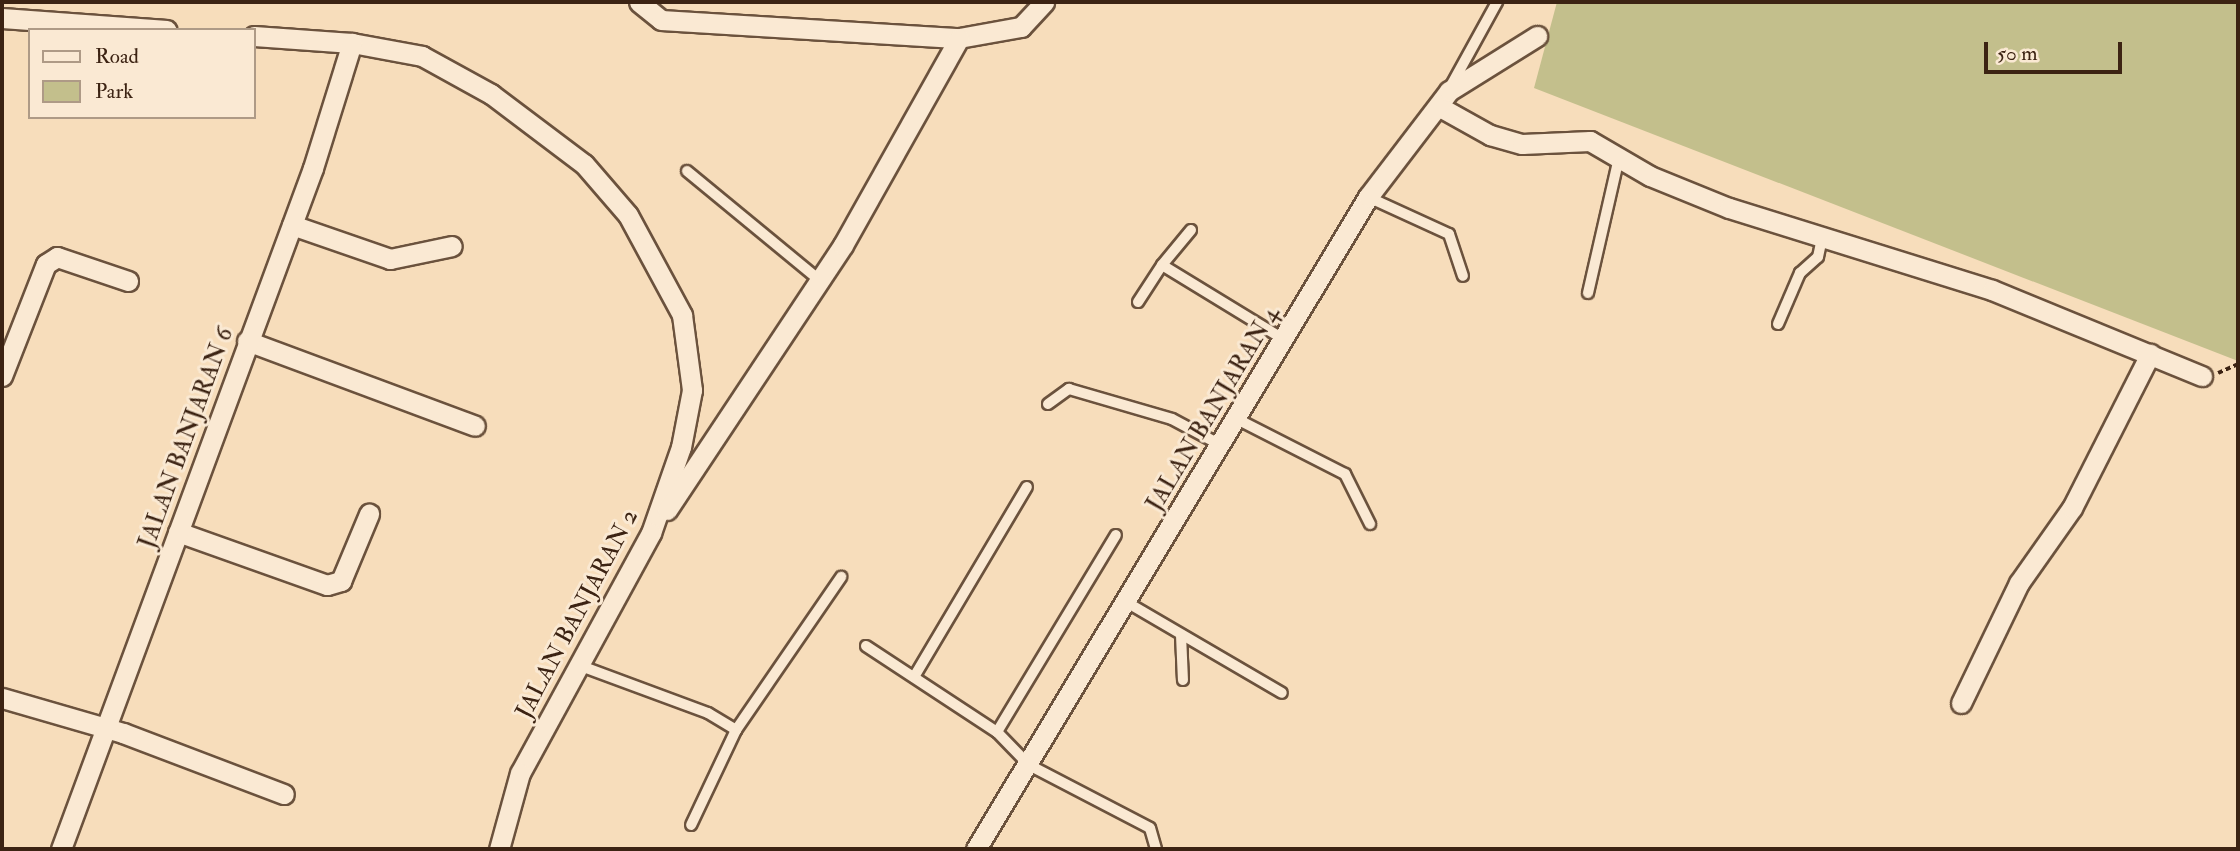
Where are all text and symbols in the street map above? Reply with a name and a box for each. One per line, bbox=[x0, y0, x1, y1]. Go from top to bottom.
legend bbox=[28, 28, 256, 119]
scale bar bbox=[1988, 28, 2126, 72]
text: 50 m bbox=[1997, 40, 2038, 67]
text: Road bbox=[95, 43, 139, 70]
text: Park bbox=[95, 78, 133, 105]
street label: JALAN BANJARAN 4 bbox=[1140, 301, 1286, 517]
street label: JALAN BANJARAN 6 bbox=[133, 324, 239, 552]
street label: JALAN BANJARAN 2 bbox=[510, 504, 644, 724]

